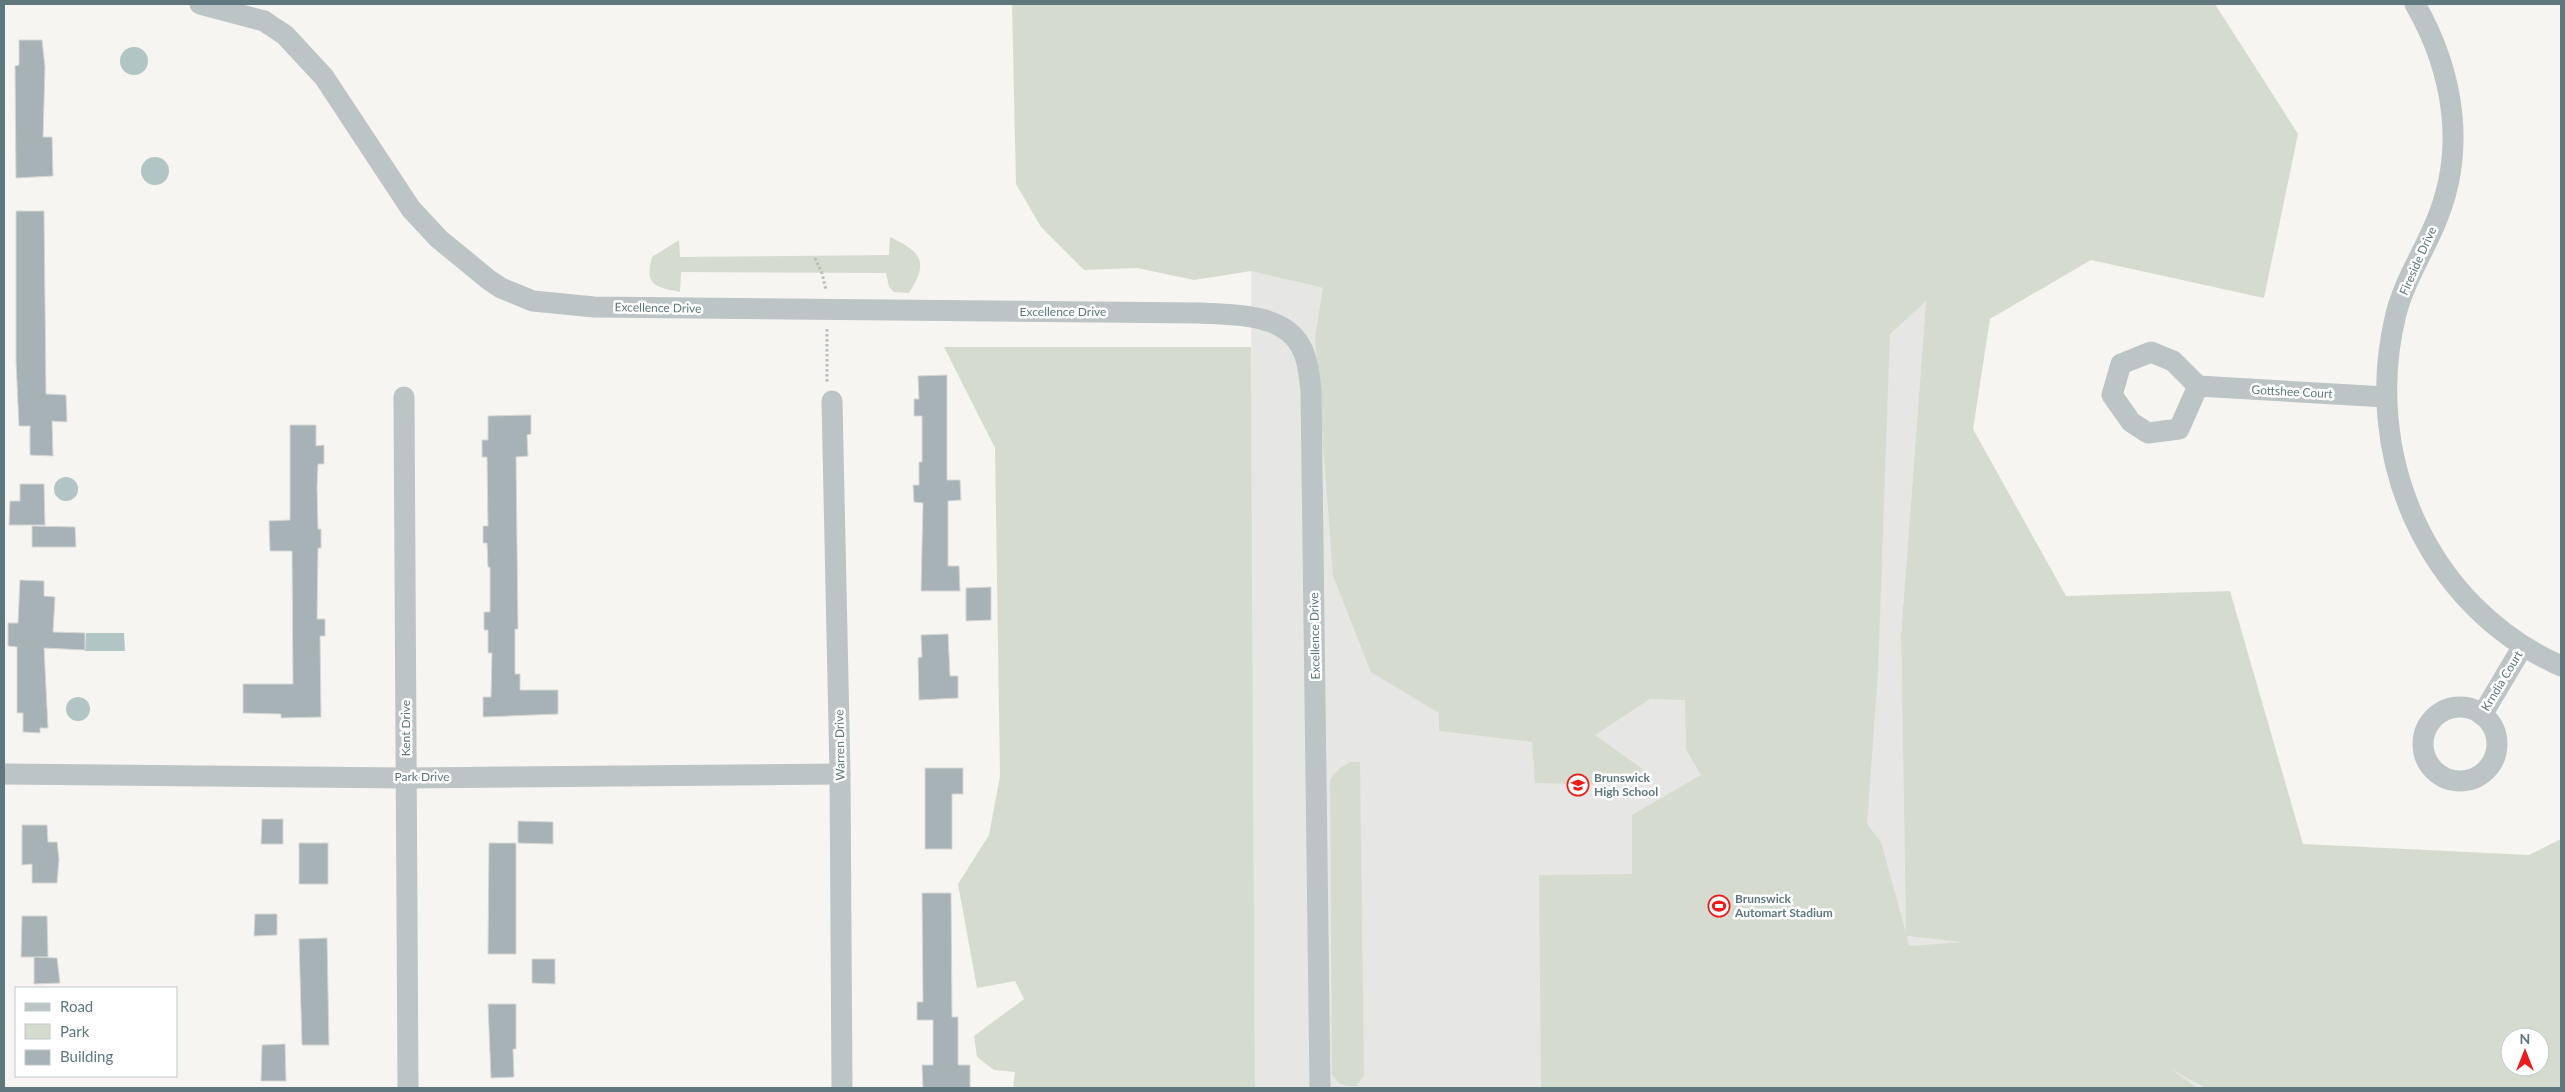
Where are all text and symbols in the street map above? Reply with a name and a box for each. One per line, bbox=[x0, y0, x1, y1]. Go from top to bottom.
street label: Fireside Drive bbox=[2396, 224, 2439, 297]
street label: Excellence Drive bbox=[614, 299, 702, 316]
street label: Excellence Drive bbox=[1020, 304, 1106, 319]
street label: Gottshee Court bbox=[2251, 382, 2334, 401]
street label: Excellence Drive bbox=[1306, 592, 1323, 680]
street label: Krndia Court bbox=[2478, 647, 2526, 714]
street label: Kent Drive bbox=[398, 700, 413, 756]
street label: Warren Drive bbox=[831, 709, 848, 781]
street label: Park Drive bbox=[394, 769, 450, 784]
place label: Brunswick High School bbox=[1594, 770, 1658, 799]
school or university icon: Brunswick High School bbox=[1566, 773, 1590, 797]
place label: Brunswick Automart Stadium bbox=[1734, 891, 1833, 920]
sports icon: Brunswick Automart Stadium bbox=[1707, 894, 1731, 918]
legend bbox=[15, 987, 178, 1077]
text: Road bbox=[60, 997, 93, 1015]
text: Park bbox=[60, 1022, 90, 1040]
north arrow bbox=[2500, 1027, 2550, 1077]
text: N bbox=[2520, 1030, 2530, 1047]
text: Building bbox=[60, 1047, 113, 1065]

